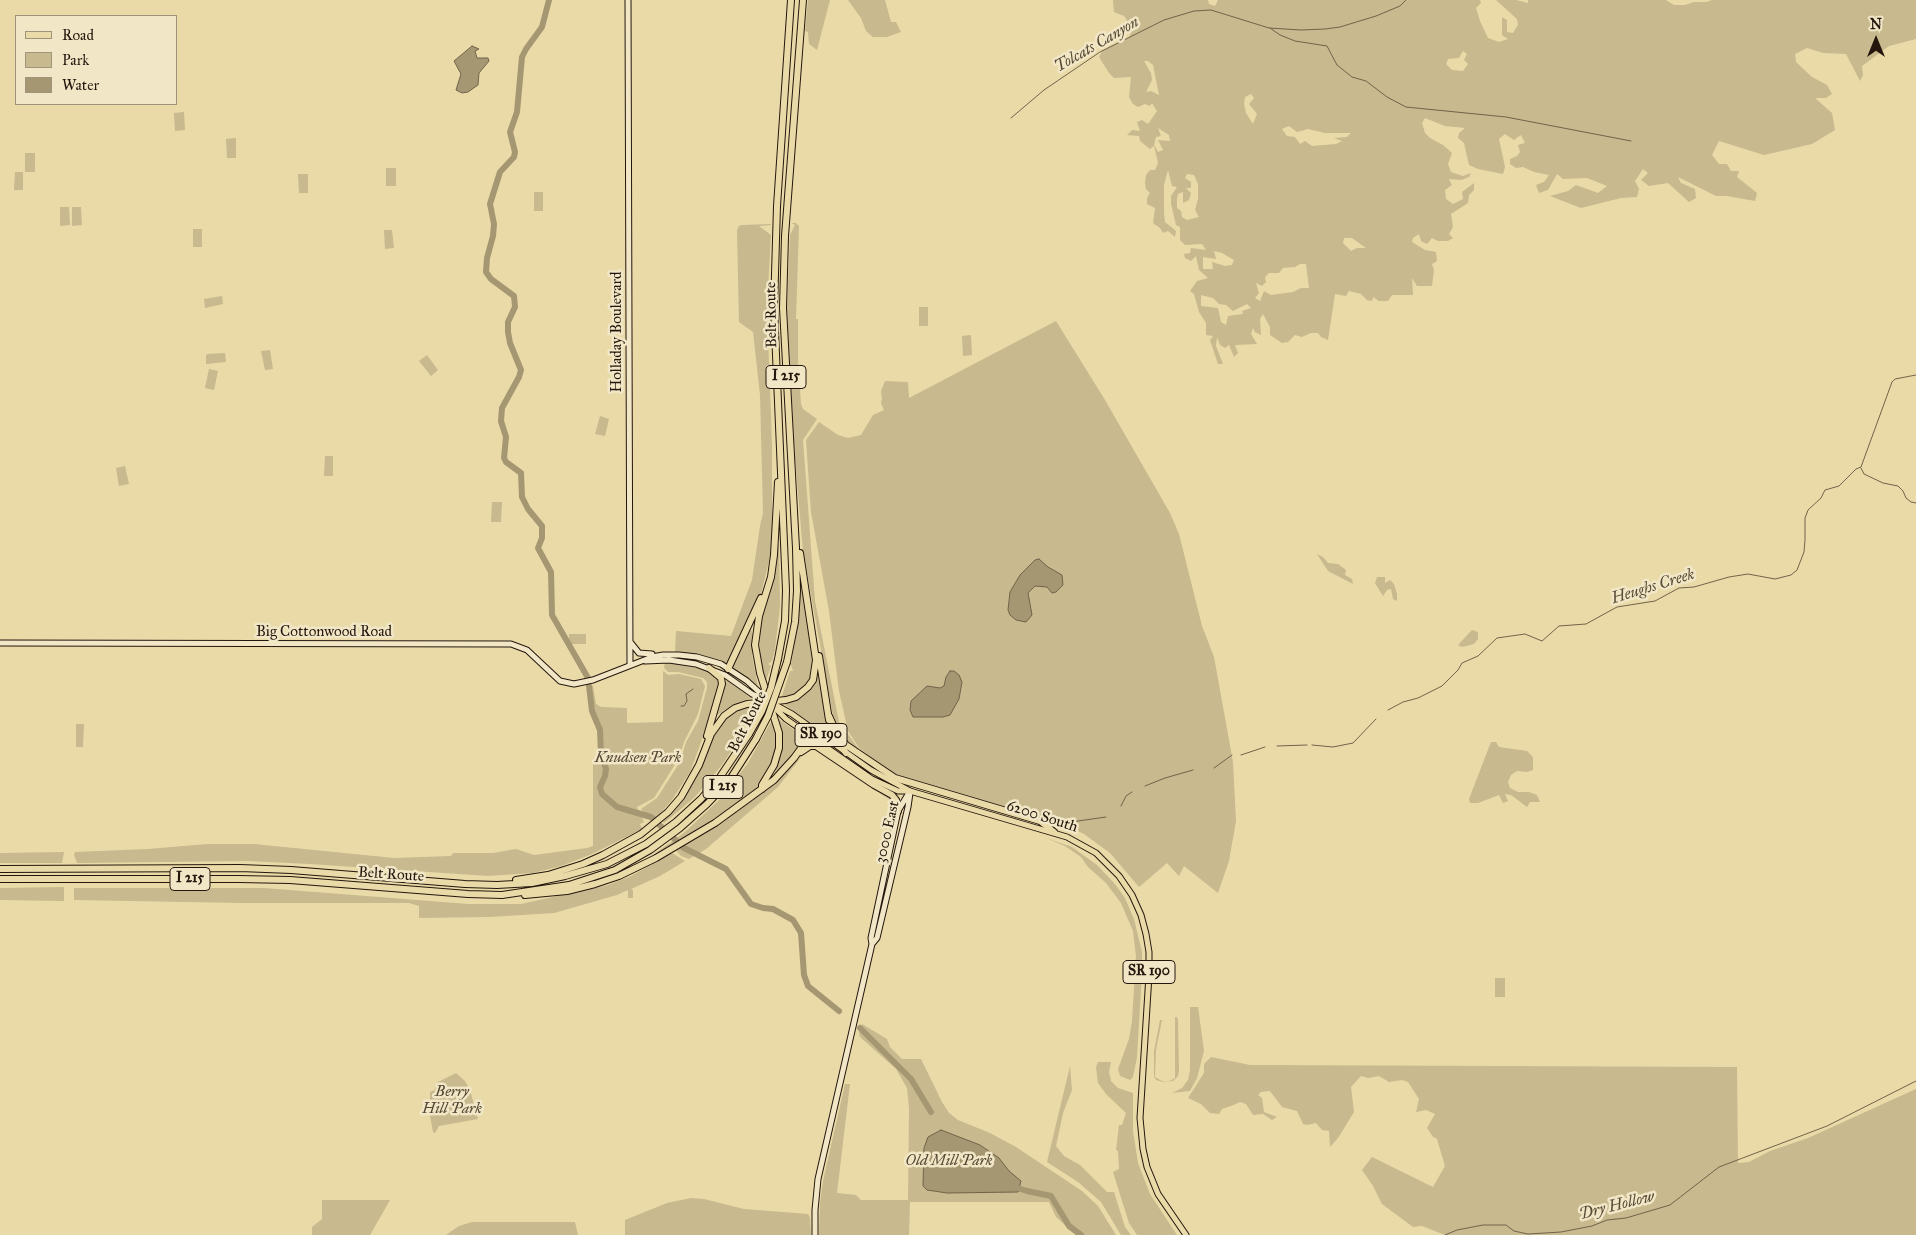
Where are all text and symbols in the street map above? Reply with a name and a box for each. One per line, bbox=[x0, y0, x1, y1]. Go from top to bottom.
water label: Tolcats Canyon bbox=[1051, 13, 1143, 77]
legend bbox=[15, 15, 178, 105]
north arrow bbox=[1851, 15, 1901, 65]
text: N bbox=[1870, 16, 1882, 33]
text: Road bbox=[62, 26, 94, 44]
text: Park bbox=[62, 51, 89, 69]
text: Water bbox=[62, 76, 99, 94]
street label: Holladay Boulevard bbox=[608, 271, 626, 393]
street label: Belt Route bbox=[762, 282, 782, 348]
road number: I 215 bbox=[766, 366, 806, 388]
water label: Heughs Creek bbox=[1609, 565, 1697, 609]
street label: Big Cottonwood Road bbox=[256, 623, 392, 641]
street label: Belt Route bbox=[725, 688, 771, 756]
road number: SR 190 bbox=[795, 724, 847, 746]
park label: Knudsen Park bbox=[595, 749, 681, 767]
road number: I 215 bbox=[703, 776, 743, 799]
street label: 6200 South bbox=[1004, 797, 1080, 837]
street label: 3000 East bbox=[872, 799, 904, 865]
street label: Belt Route bbox=[357, 864, 425, 886]
road number: I 215 bbox=[170, 868, 210, 891]
road number: SR 190 bbox=[1123, 960, 1175, 984]
park label: Berry Hill Park bbox=[422, 1083, 482, 1118]
park label: Old Mill Park bbox=[906, 1152, 992, 1170]
water label: Dry Hollow bbox=[1577, 1187, 1657, 1225]

